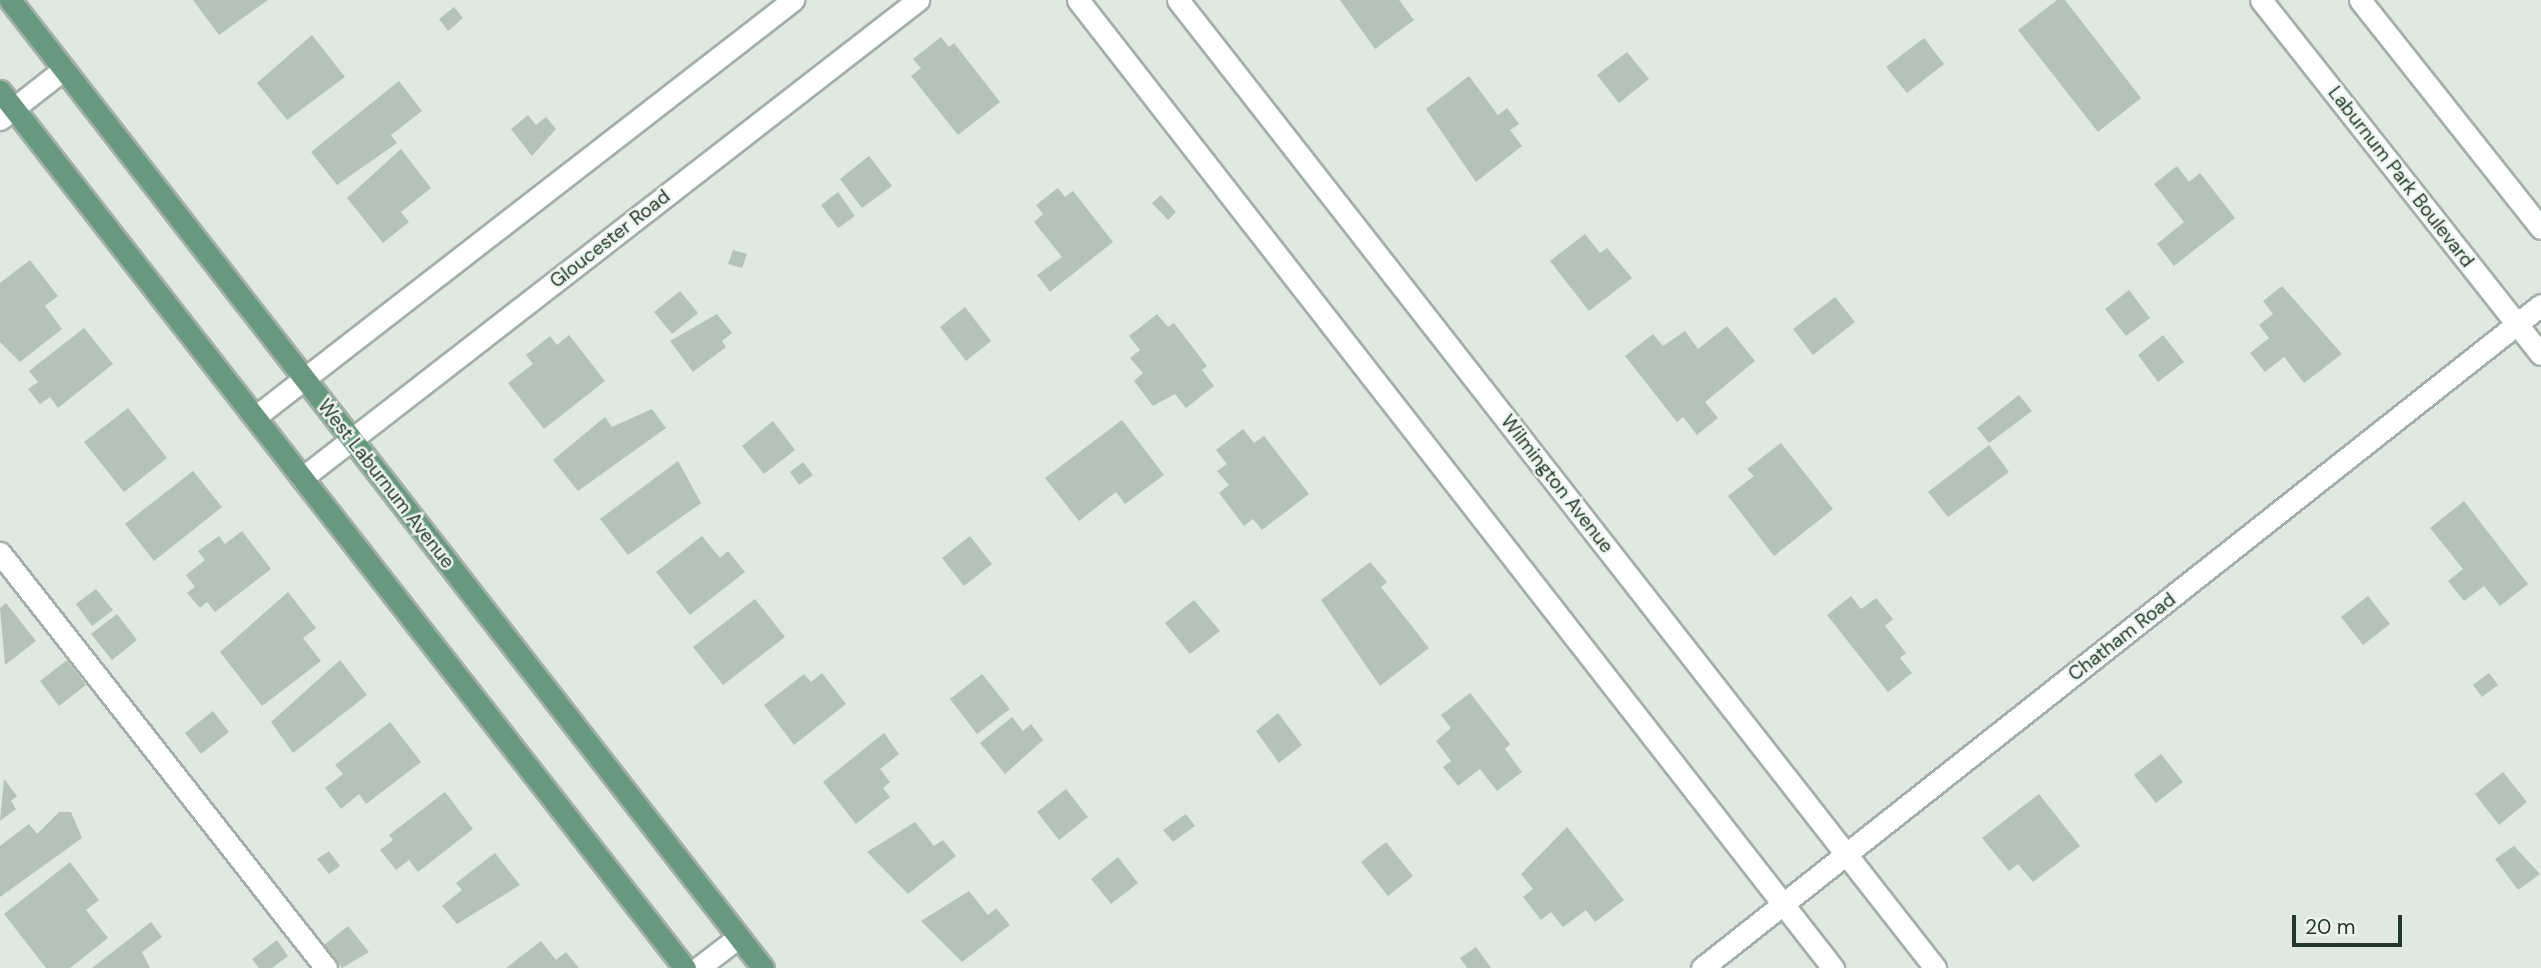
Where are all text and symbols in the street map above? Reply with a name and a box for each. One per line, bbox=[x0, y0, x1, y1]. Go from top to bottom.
street label: Laburnum Park Boulevard bbox=[2323, 82, 2479, 272]
street label: Gloucester Road bbox=[546, 185, 674, 293]
street label: West Laburnum Avenue bbox=[313, 395, 459, 573]
street label: Wilmington Avenue bbox=[1496, 410, 1618, 558]
street label: Chatham Road bbox=[2064, 588, 2180, 686]
scale bar bbox=[2296, 902, 2406, 946]
text: 20 m bbox=[2305, 913, 2356, 941]

